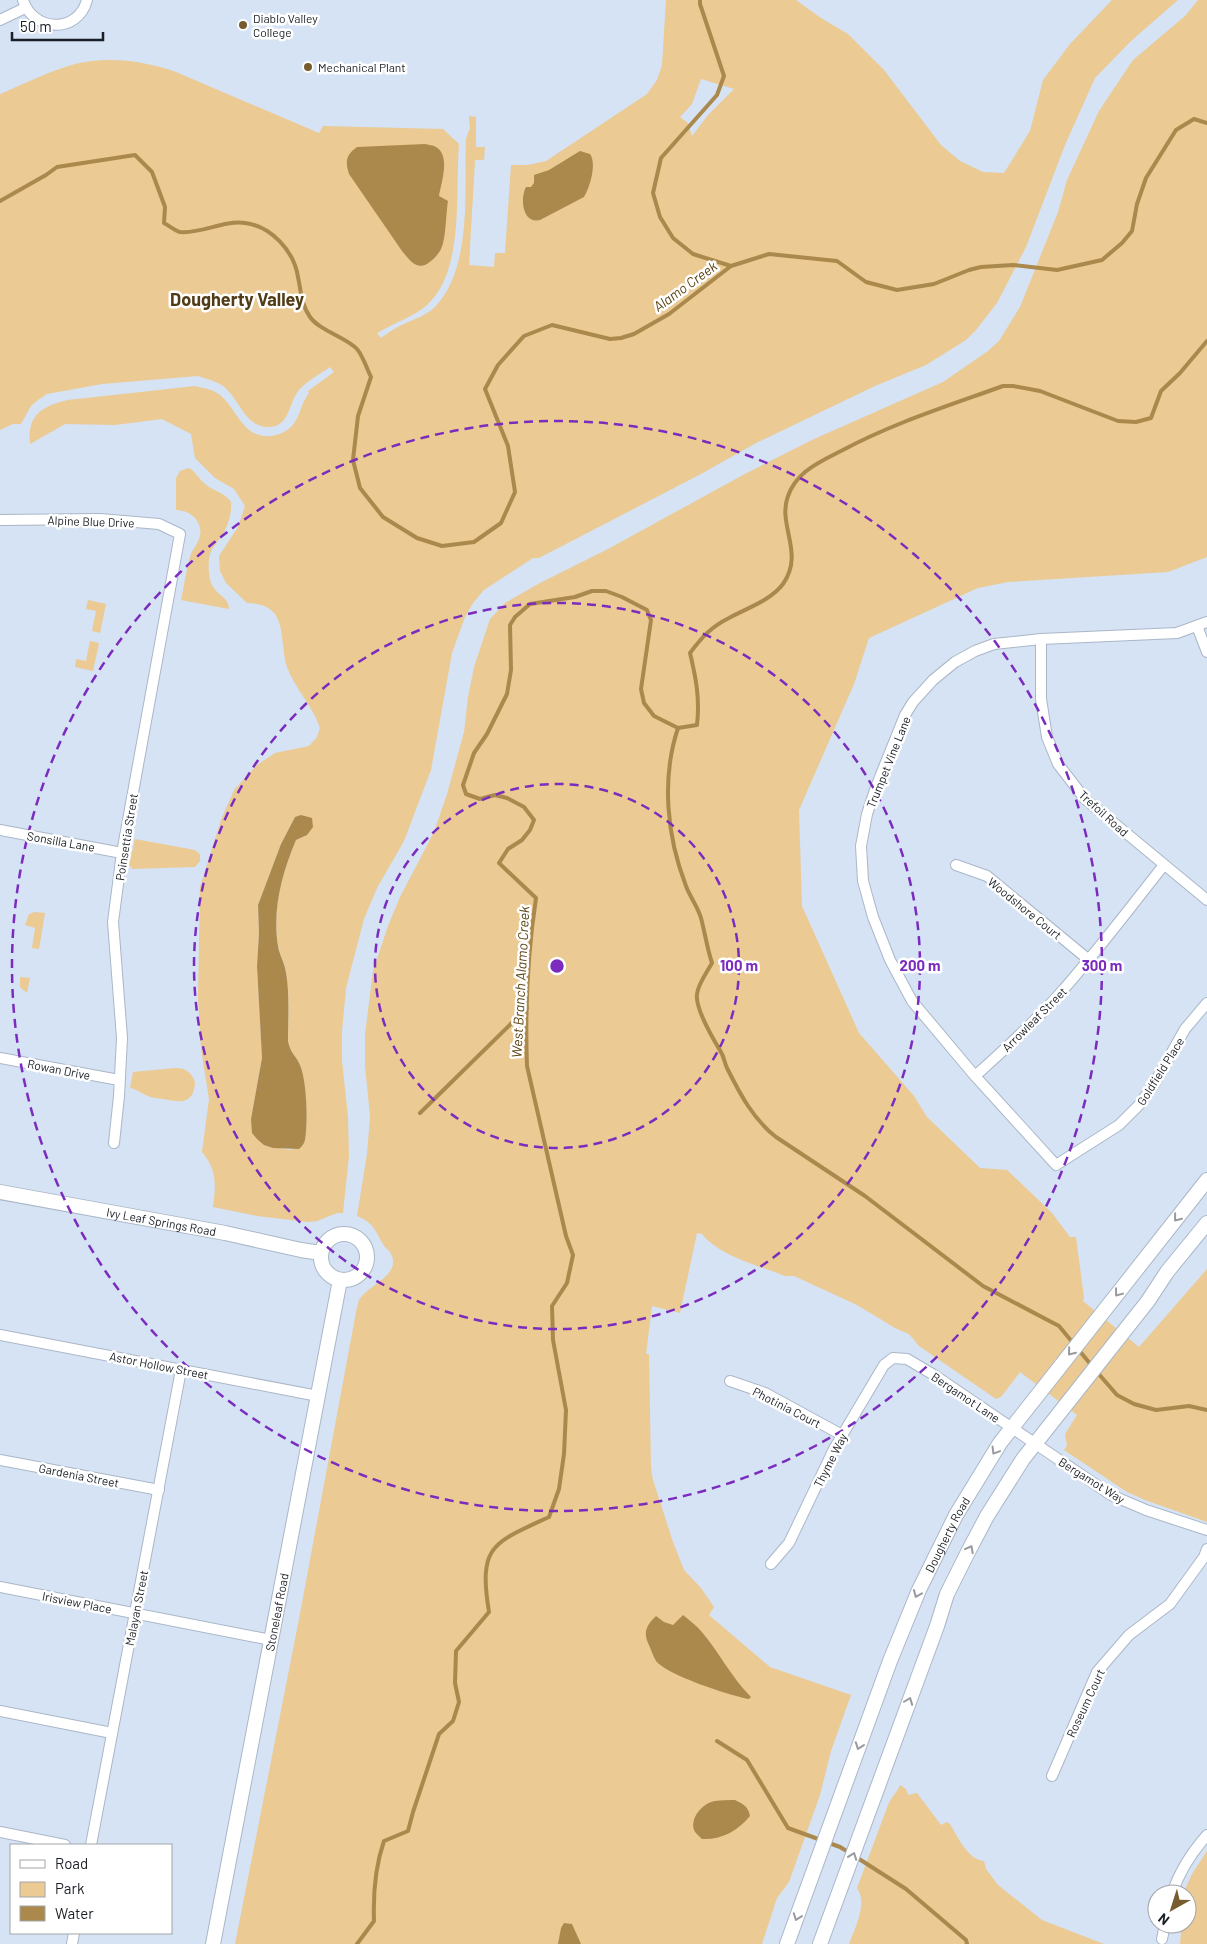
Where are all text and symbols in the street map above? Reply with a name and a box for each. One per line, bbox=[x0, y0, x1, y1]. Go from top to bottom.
scale bar bbox=[12, 10, 104, 42]
place label: Diablo Valley College bbox=[253, 11, 318, 39]
text: 50 m bbox=[20, 17, 52, 35]
marker: Diablo Valley College bbox=[237, 19, 249, 31]
place label: Mechanical Plant bbox=[318, 60, 406, 74]
marker: Mechanical Plant bbox=[302, 61, 314, 73]
water label: Alamo Creek bbox=[650, 257, 720, 315]
district label: Dougherty Valley bbox=[170, 288, 304, 310]
street label: Alpine Blue Drive bbox=[47, 512, 135, 530]
street label: Trumpet Vine Lane bbox=[863, 714, 913, 810]
street label: Trefoil Road bbox=[1076, 787, 1132, 839]
street label: Poinsettia Street bbox=[112, 792, 140, 882]
street label: Sonsilla Lane bbox=[26, 828, 96, 854]
street label: Woodshore Court bbox=[985, 874, 1065, 942]
water label: West Branch Alamo Creek bbox=[508, 905, 532, 1058]
text: 100 m bbox=[720, 956, 758, 974]
text: 200 m bbox=[899, 956, 941, 974]
text: 300 m bbox=[1082, 956, 1122, 974]
centre of rings bbox=[548, 957, 566, 975]
street label: Arrowleaf Street bbox=[999, 984, 1069, 1054]
street label: Goldfield Place bbox=[1134, 1035, 1186, 1107]
street label: Rowan Drive bbox=[26, 1056, 92, 1082]
street label: Ivy Leaf Springs Road bbox=[105, 1205, 217, 1238]
one-way arrow bbox=[1174, 1212, 1182, 1221]
one-way arrow bbox=[1115, 1287, 1124, 1297]
one-way arrow bbox=[1068, 1346, 1076, 1355]
street label: Astor Hollow Street bbox=[108, 1349, 210, 1381]
street label: Bergamot Lane bbox=[929, 1369, 1003, 1425]
street label: Photinia Court bbox=[751, 1384, 823, 1430]
street label: Thyme Way bbox=[810, 1430, 850, 1489]
one-way arrow bbox=[991, 1446, 1001, 1455]
street label: Bergamot Way bbox=[1056, 1454, 1128, 1506]
street label: Gardenia Street bbox=[38, 1460, 120, 1490]
street label: Dougherty Road bbox=[922, 1494, 972, 1575]
one-way arrow bbox=[964, 1545, 974, 1554]
street label: Malayan Street bbox=[122, 1569, 150, 1647]
street label: Stoneleaf Road bbox=[262, 1572, 291, 1652]
street label: Irisview Place bbox=[41, 1588, 113, 1616]
one-way arrow bbox=[913, 1589, 924, 1598]
street label: Roseum Court bbox=[1063, 1667, 1107, 1739]
one-way arrow bbox=[903, 1697, 913, 1705]
one-way arrow bbox=[855, 1741, 865, 1749]
legend bbox=[10, 1844, 172, 1934]
one-way arrow bbox=[847, 1852, 857, 1861]
text: Road bbox=[55, 1854, 88, 1872]
text: Park bbox=[55, 1879, 85, 1897]
north arrow bbox=[1147, 1884, 1197, 1934]
text: Water bbox=[55, 1904, 94, 1922]
text: N bbox=[1155, 1910, 1172, 1929]
one-way arrow bbox=[793, 1912, 803, 1920]

